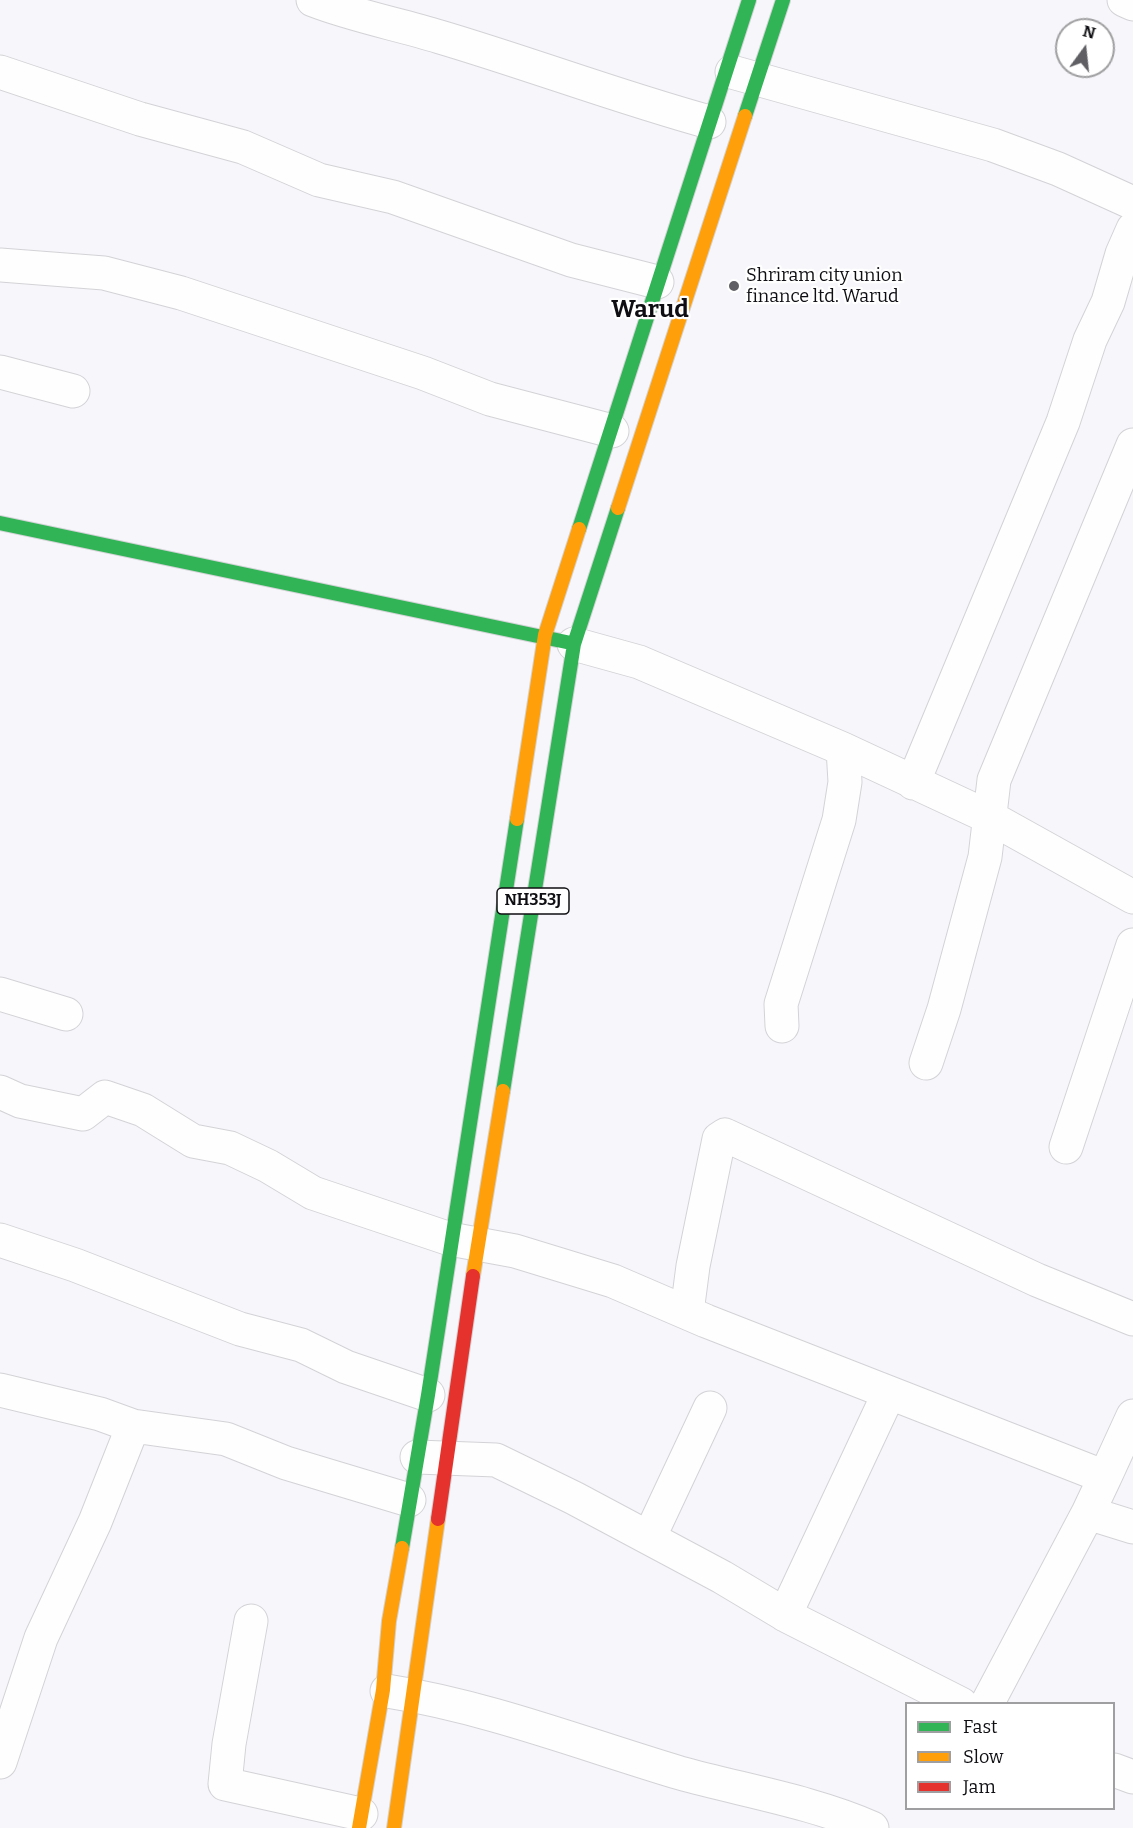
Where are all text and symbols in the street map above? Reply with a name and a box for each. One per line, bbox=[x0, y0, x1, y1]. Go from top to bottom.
north arrow bbox=[1055, 18, 1115, 78]
text: N bbox=[1081, 21, 1098, 43]
place label: Shriram city union finance ltd. Warud bbox=[746, 265, 903, 308]
marker: Shriram city union finance ltd. Warud bbox=[727, 279, 741, 293]
district label: Warud bbox=[611, 296, 689, 324]
road number: NH353J bbox=[497, 888, 569, 914]
legend bbox=[905, 1702, 1115, 1810]
text: Fast bbox=[963, 1716, 998, 1738]
text: Slow bbox=[963, 1746, 1003, 1768]
text: Jam bbox=[963, 1776, 996, 1798]

